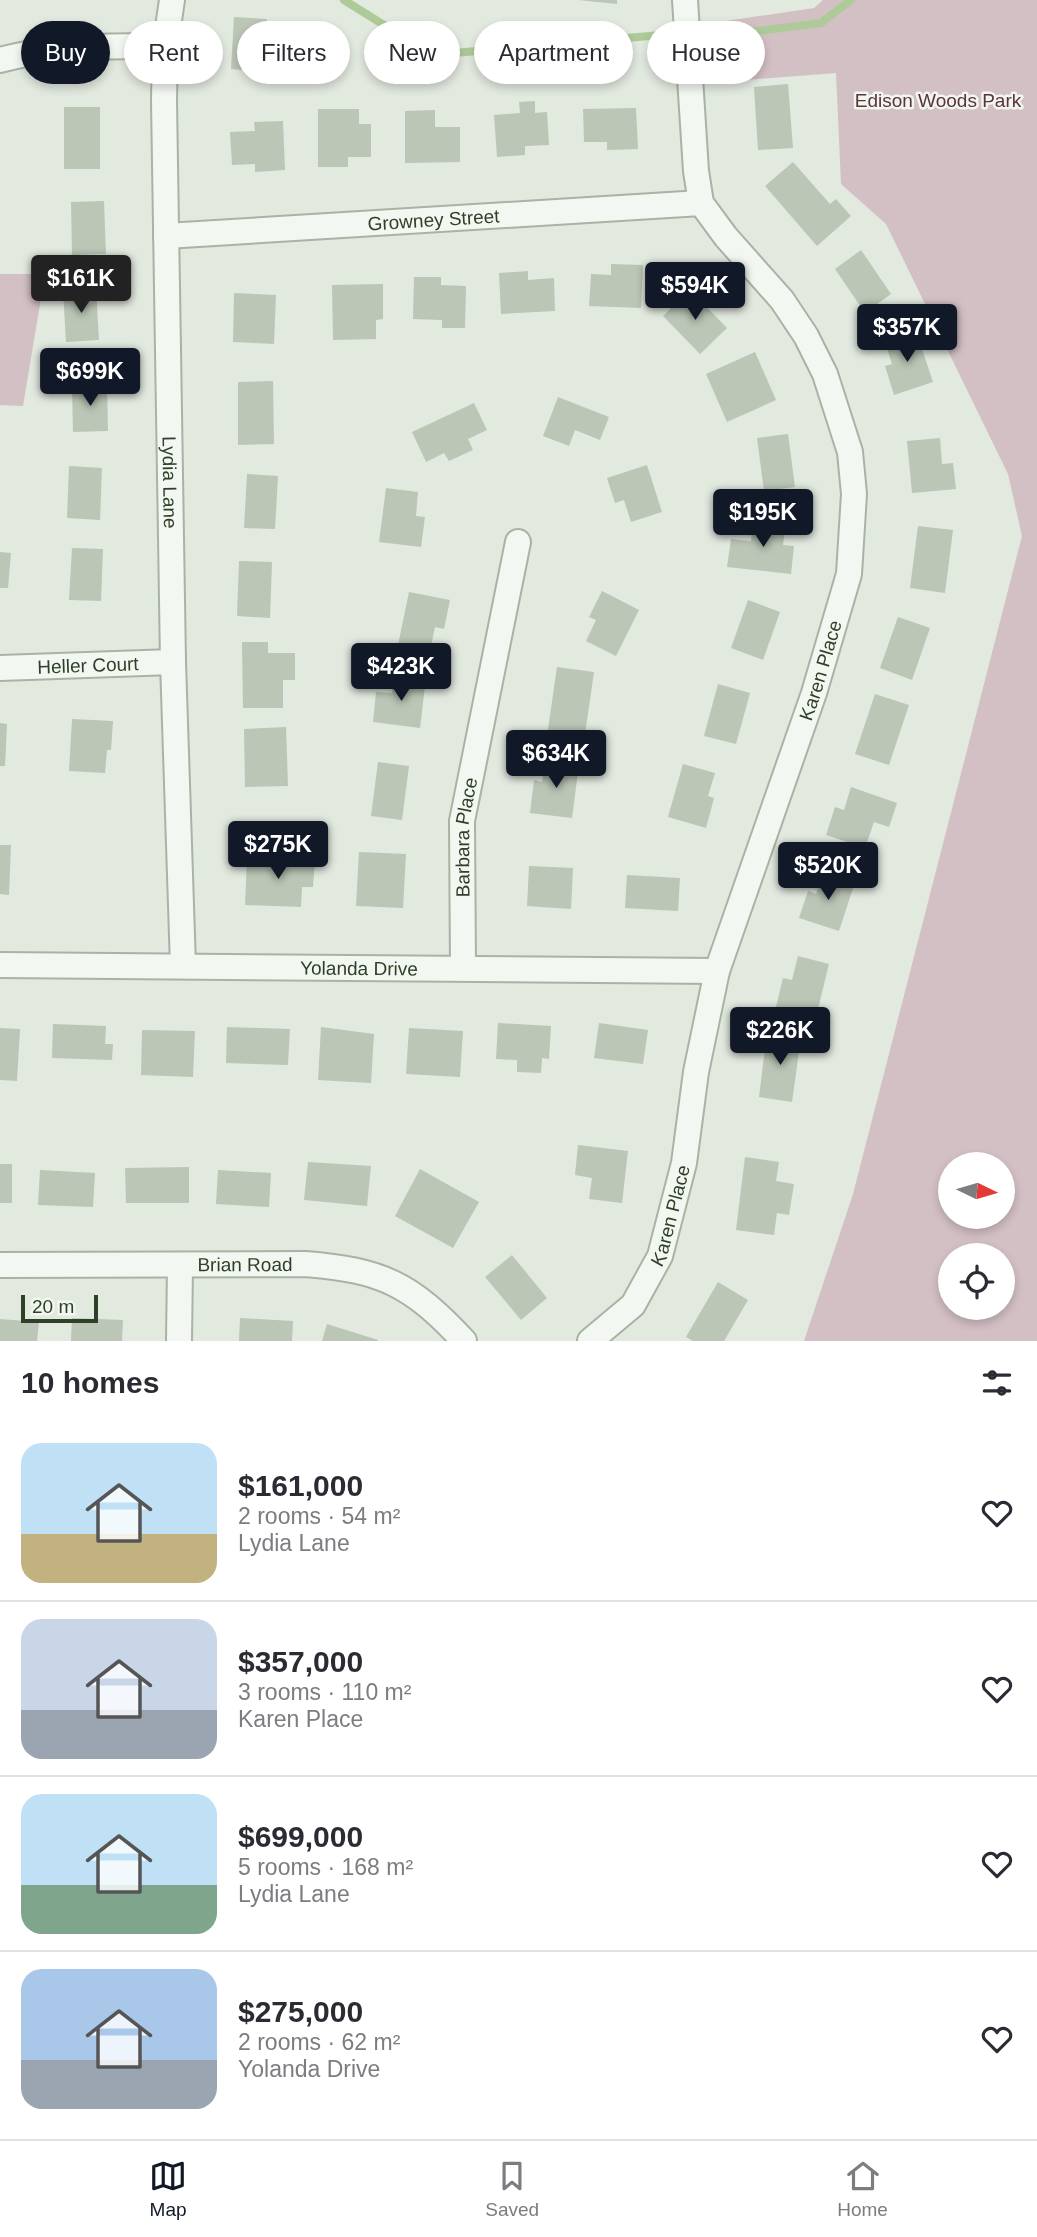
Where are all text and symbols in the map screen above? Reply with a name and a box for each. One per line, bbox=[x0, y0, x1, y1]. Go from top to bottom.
chip: Buy bbox=[21, 21, 110, 84]
chip: Rent bbox=[124, 21, 223, 84]
chip: Filters bbox=[237, 21, 350, 84]
chip: New bbox=[364, 21, 460, 84]
chip: Apartment bbox=[474, 21, 633, 84]
chip: House bbox=[647, 21, 765, 84]
park label: Edison Woods Park bbox=[855, 90, 1022, 111]
street label: Growney Street bbox=[367, 205, 501, 234]
pin: $161K bbox=[32, 256, 130, 315]
pin: $594K bbox=[646, 262, 744, 322]
text: $161K bbox=[47, 265, 115, 291]
text: $594K bbox=[661, 272, 729, 298]
pin: $357K bbox=[858, 304, 956, 364]
text: $357K bbox=[873, 314, 941, 340]
pin: $699K bbox=[41, 348, 139, 408]
text: $699K bbox=[56, 358, 124, 384]
street label: Lydia Lane bbox=[159, 436, 181, 529]
pin: $195K bbox=[714, 490, 812, 549]
text: $195K bbox=[729, 499, 797, 525]
street label: Karen Place bbox=[795, 618, 845, 723]
pin: $423K bbox=[352, 644, 450, 703]
street label: Heller Court bbox=[37, 653, 140, 677]
text: $423K bbox=[367, 653, 435, 679]
pin: $634K bbox=[507, 730, 605, 790]
text: $634K bbox=[522, 740, 590, 766]
street label: Barbara Place bbox=[451, 776, 481, 897]
pin: $275K bbox=[229, 822, 327, 881]
text: $275K bbox=[244, 831, 312, 857]
pin: $520K bbox=[779, 842, 877, 902]
text: $520K bbox=[794, 852, 862, 878]
street label: Yolanda Drive bbox=[300, 957, 418, 979]
pin: $226K bbox=[731, 1007, 829, 1067]
text: $226K bbox=[746, 1017, 814, 1043]
north arrow bbox=[938, 1152, 1015, 1228]
map controls bbox=[938, 1152, 1015, 1320]
street label: Karen Place bbox=[646, 1163, 694, 1270]
button: locate bbox=[938, 1243, 1015, 1320]
street label: Brian Road bbox=[197, 1254, 293, 1275]
scale bar bbox=[21, 1292, 98, 1324]
text: 20 m bbox=[32, 1296, 74, 1317]
icon: filters bbox=[978, 1364, 1016, 1402]
text: 10 homes bbox=[21, 1366, 159, 1399]
text: $161,000 bbox=[238, 1469, 363, 1502]
icon: home bbox=[77, 1471, 161, 1555]
icon: heart bbox=[978, 1494, 1016, 1532]
text: 2 rooms · 54 m² bbox=[238, 1503, 400, 1529]
text: Lydia Lane bbox=[238, 1530, 350, 1556]
text: $357,000 bbox=[238, 1645, 363, 1678]
icon: home bbox=[77, 1647, 161, 1731]
icon: heart bbox=[978, 1670, 1016, 1708]
text: 3 rooms · 110 m² bbox=[238, 1679, 411, 1705]
text: Karen Place bbox=[238, 1706, 363, 1732]
text: $699,000 bbox=[238, 1820, 363, 1853]
icon: home bbox=[77, 1822, 161, 1906]
icon: heart bbox=[978, 1845, 1016, 1883]
text: 5 rooms · 168 m² bbox=[238, 1854, 413, 1880]
text: Lydia Lane bbox=[238, 1881, 350, 1907]
text: $275,000 bbox=[238, 1995, 363, 2028]
icon: home bbox=[77, 1997, 161, 2081]
icon: heart bbox=[978, 2020, 1016, 2058]
text: 2 rooms · 62 m² bbox=[238, 2029, 400, 2055]
text: Yolanda Drive bbox=[238, 2056, 380, 2082]
tab: Map bbox=[149, 2157, 187, 2221]
tab: Saved bbox=[485, 2157, 539, 2221]
tab: Home bbox=[837, 2157, 888, 2221]

